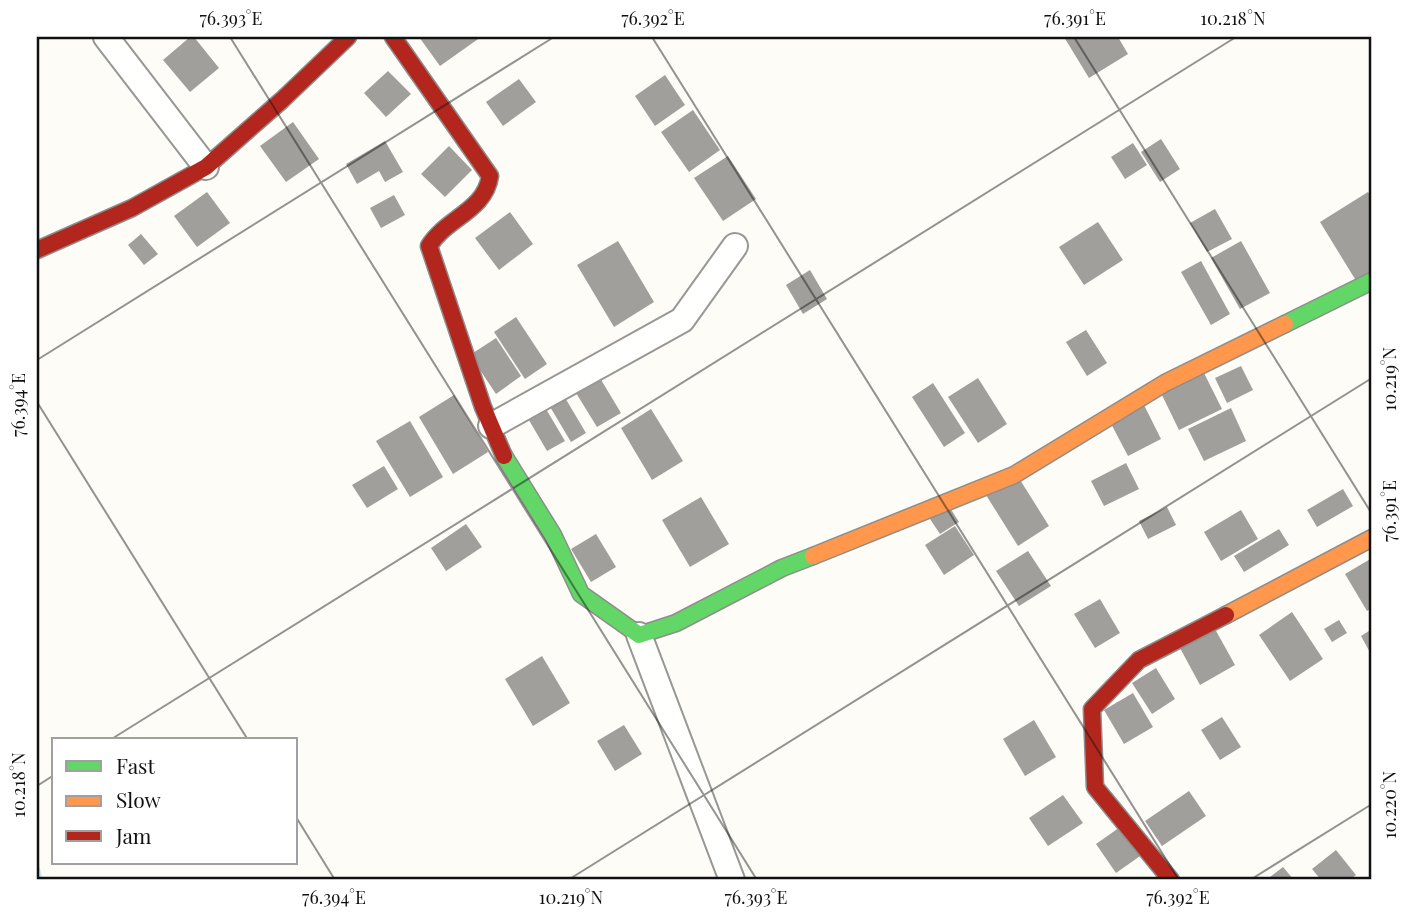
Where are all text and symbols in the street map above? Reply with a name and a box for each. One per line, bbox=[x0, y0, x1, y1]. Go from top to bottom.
text: 76.393°E bbox=[199, 6, 263, 30]
text: 76.392°E bbox=[621, 6, 685, 30]
text: 76.391°E bbox=[1044, 6, 1106, 30]
text: 10.218°N bbox=[1200, 6, 1266, 30]
text: 10.219°N bbox=[1377, 346, 1401, 411]
text: 76.394°E bbox=[6, 373, 30, 437]
text: 76.391°E bbox=[1377, 480, 1401, 542]
legend bbox=[52, 738, 298, 864]
text: Fast bbox=[116, 751, 155, 779]
text: 10.218°N bbox=[6, 752, 30, 818]
text: 10.220°N bbox=[1377, 771, 1401, 839]
text: Slow bbox=[116, 785, 161, 813]
text: Jam bbox=[115, 821, 152, 849]
text: 76.394°E bbox=[302, 885, 366, 909]
text: 10.219°N bbox=[539, 885, 604, 909]
text: 76.393°E bbox=[724, 885, 788, 909]
text: 76.392°E bbox=[1146, 885, 1210, 909]

